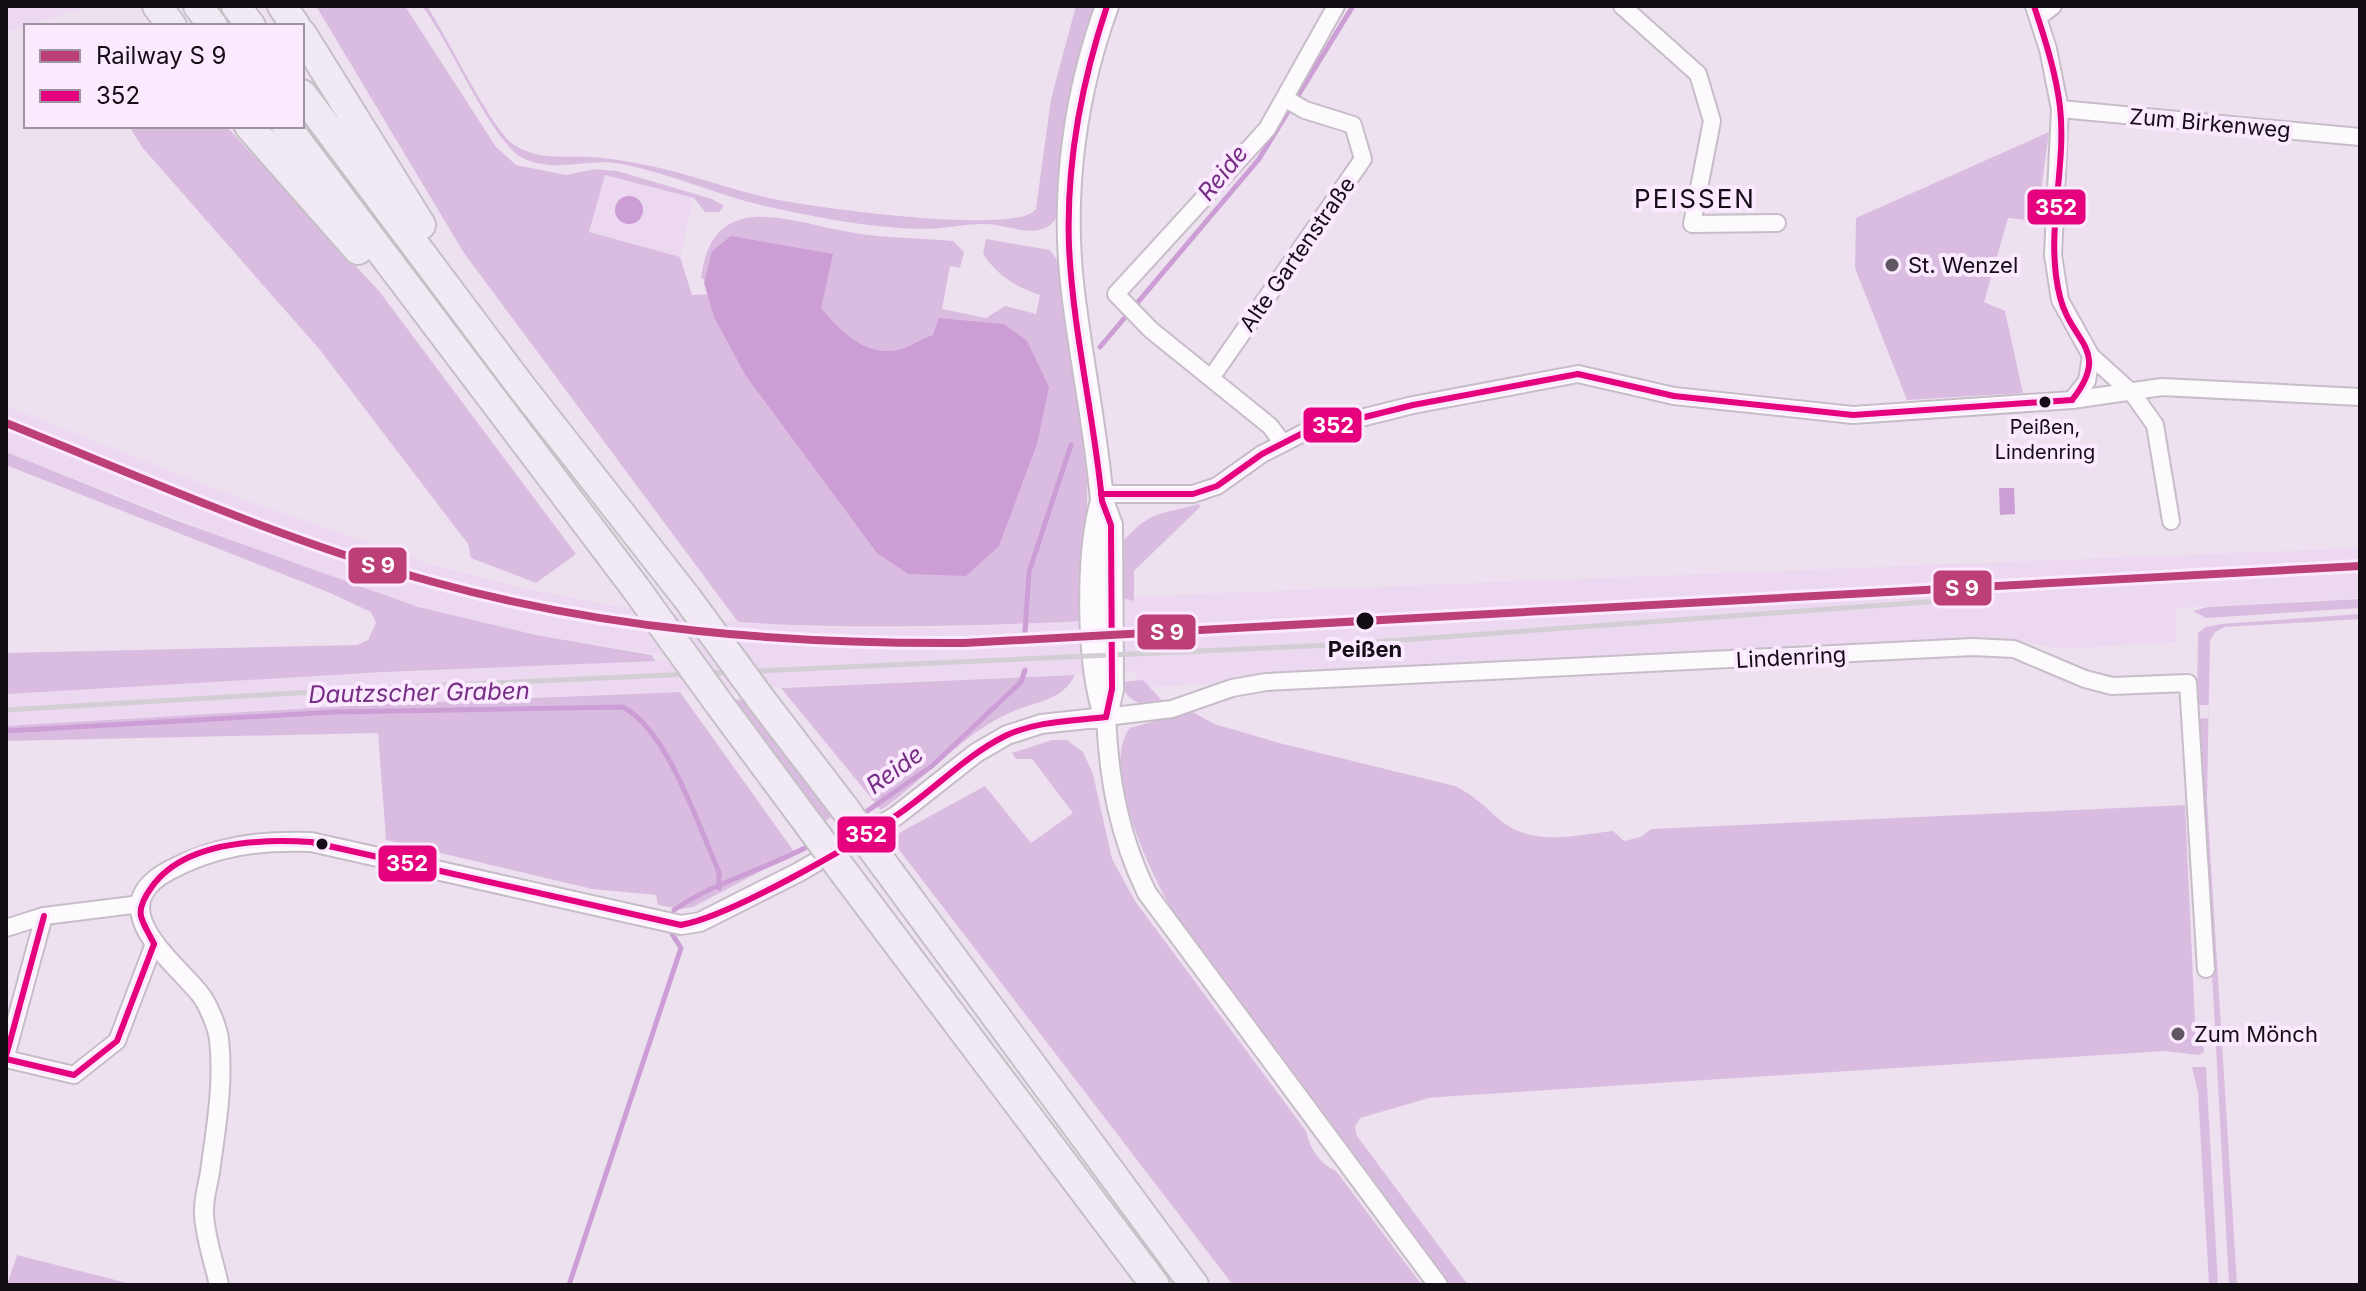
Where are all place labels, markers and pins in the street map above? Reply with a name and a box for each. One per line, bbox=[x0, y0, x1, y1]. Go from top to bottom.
place label: St. Wenzel bbox=[1908, 252, 2018, 278]
marker: St. Wenzel bbox=[1883, 256, 1901, 274]
marker: Peißen, Lindenring bbox=[2037, 394, 2053, 410]
place label: Peißen, Lindenring bbox=[1995, 415, 2095, 464]
marker: Peißen bbox=[1354, 610, 1376, 632]
place label: Peißen bbox=[1328, 636, 1402, 662]
unlabelled marker bbox=[314, 836, 330, 852]
place label: Zum Mönch bbox=[2194, 1021, 2318, 1047]
marker: Zum Mönch bbox=[2169, 1025, 2187, 1043]

